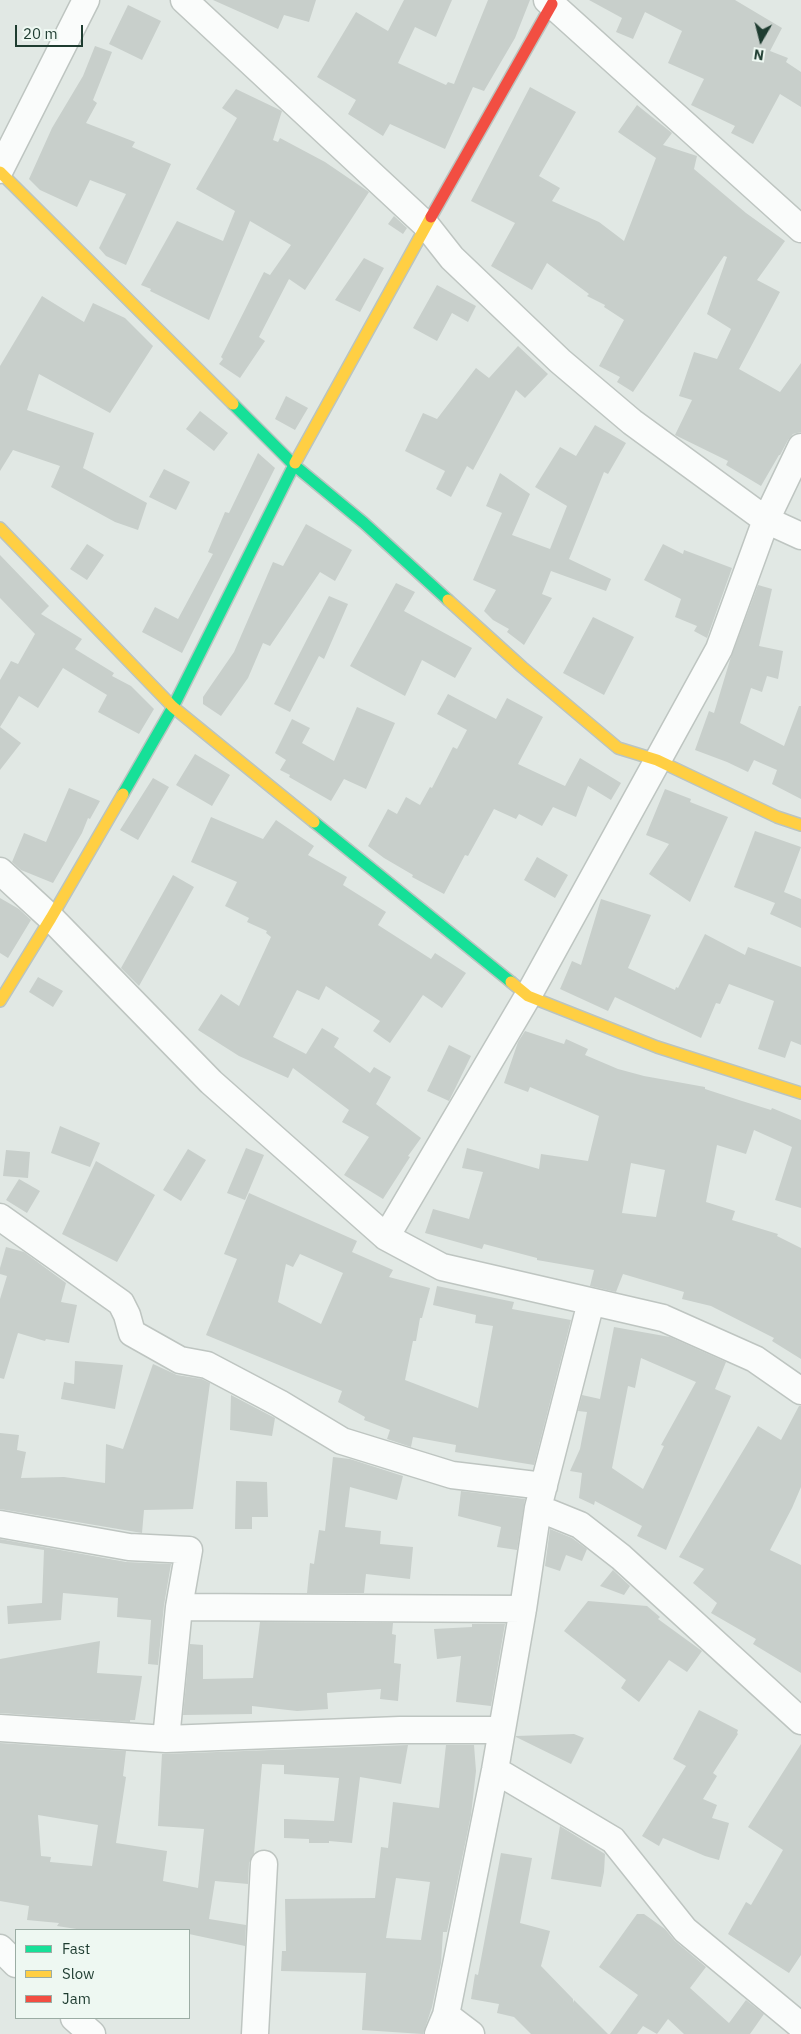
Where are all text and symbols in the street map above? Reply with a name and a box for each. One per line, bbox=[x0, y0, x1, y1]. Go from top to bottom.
scale bar bbox=[18, 15, 85, 47]
north arrow bbox=[736, 15, 786, 65]
text: 20 m bbox=[23, 24, 58, 43]
text: N bbox=[753, 45, 765, 64]
legend bbox=[15, 1929, 190, 2019]
text: Fast bbox=[62, 1939, 90, 1958]
text: Slow bbox=[62, 1964, 95, 1983]
text: Jam bbox=[62, 1989, 91, 2008]

